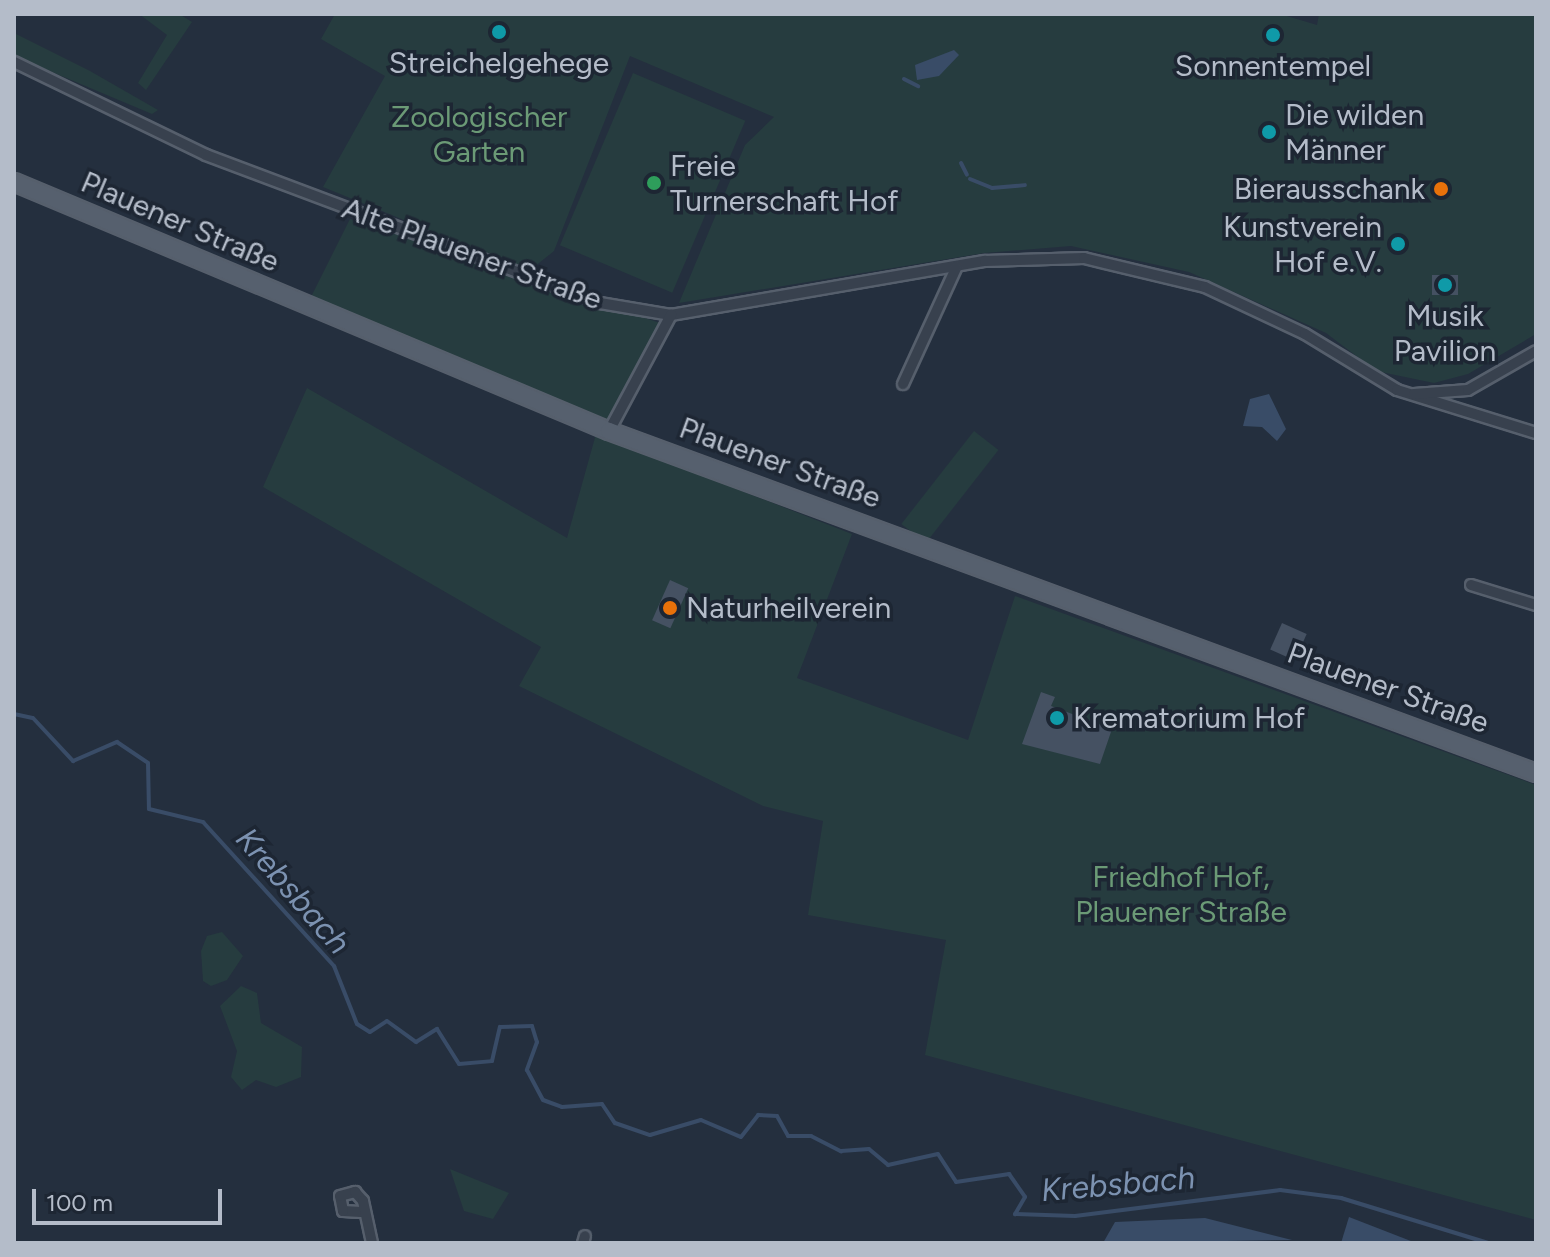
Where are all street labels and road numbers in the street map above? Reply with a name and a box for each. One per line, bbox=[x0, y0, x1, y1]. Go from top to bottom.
street label: Plauener Straße bbox=[76, 164, 284, 280]
street label: Alte Plauener Straße bbox=[337, 190, 607, 318]
street label: Plauener Straße bbox=[674, 410, 886, 516]
street label: Plauener Straße bbox=[1282, 635, 1494, 741]

